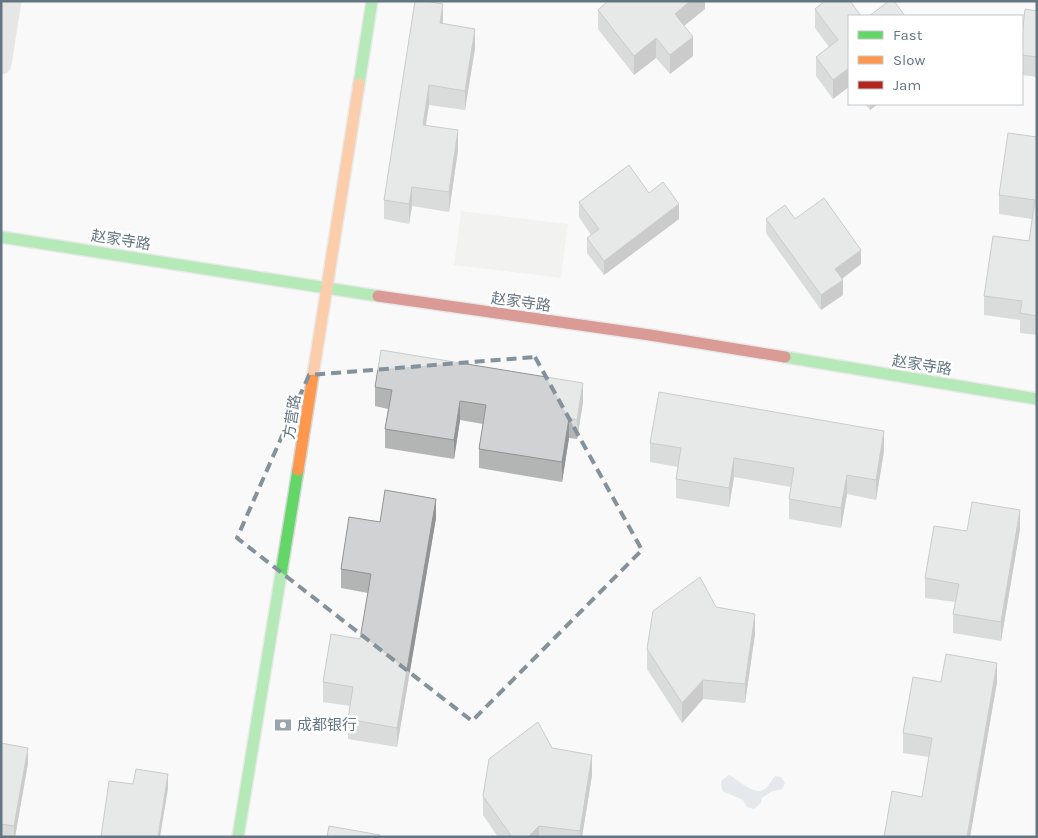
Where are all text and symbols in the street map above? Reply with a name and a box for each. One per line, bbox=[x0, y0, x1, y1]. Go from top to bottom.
legend bbox=[848, 15, 1023, 105]
text: Fast bbox=[893, 26, 923, 44]
text: Slow bbox=[893, 51, 925, 69]
text: Jam bbox=[893, 76, 921, 94]
street label: 赵家寺路 bbox=[90, 226, 152, 254]
street label: 赵家寺路 bbox=[490, 289, 552, 315]
street label: 赵家寺路 bbox=[891, 351, 953, 379]
street label: 方营路 bbox=[280, 393, 304, 441]
bank icon: 成都银行 bbox=[273, 715, 293, 735]
place label: 成都银行 bbox=[297, 716, 357, 734]

